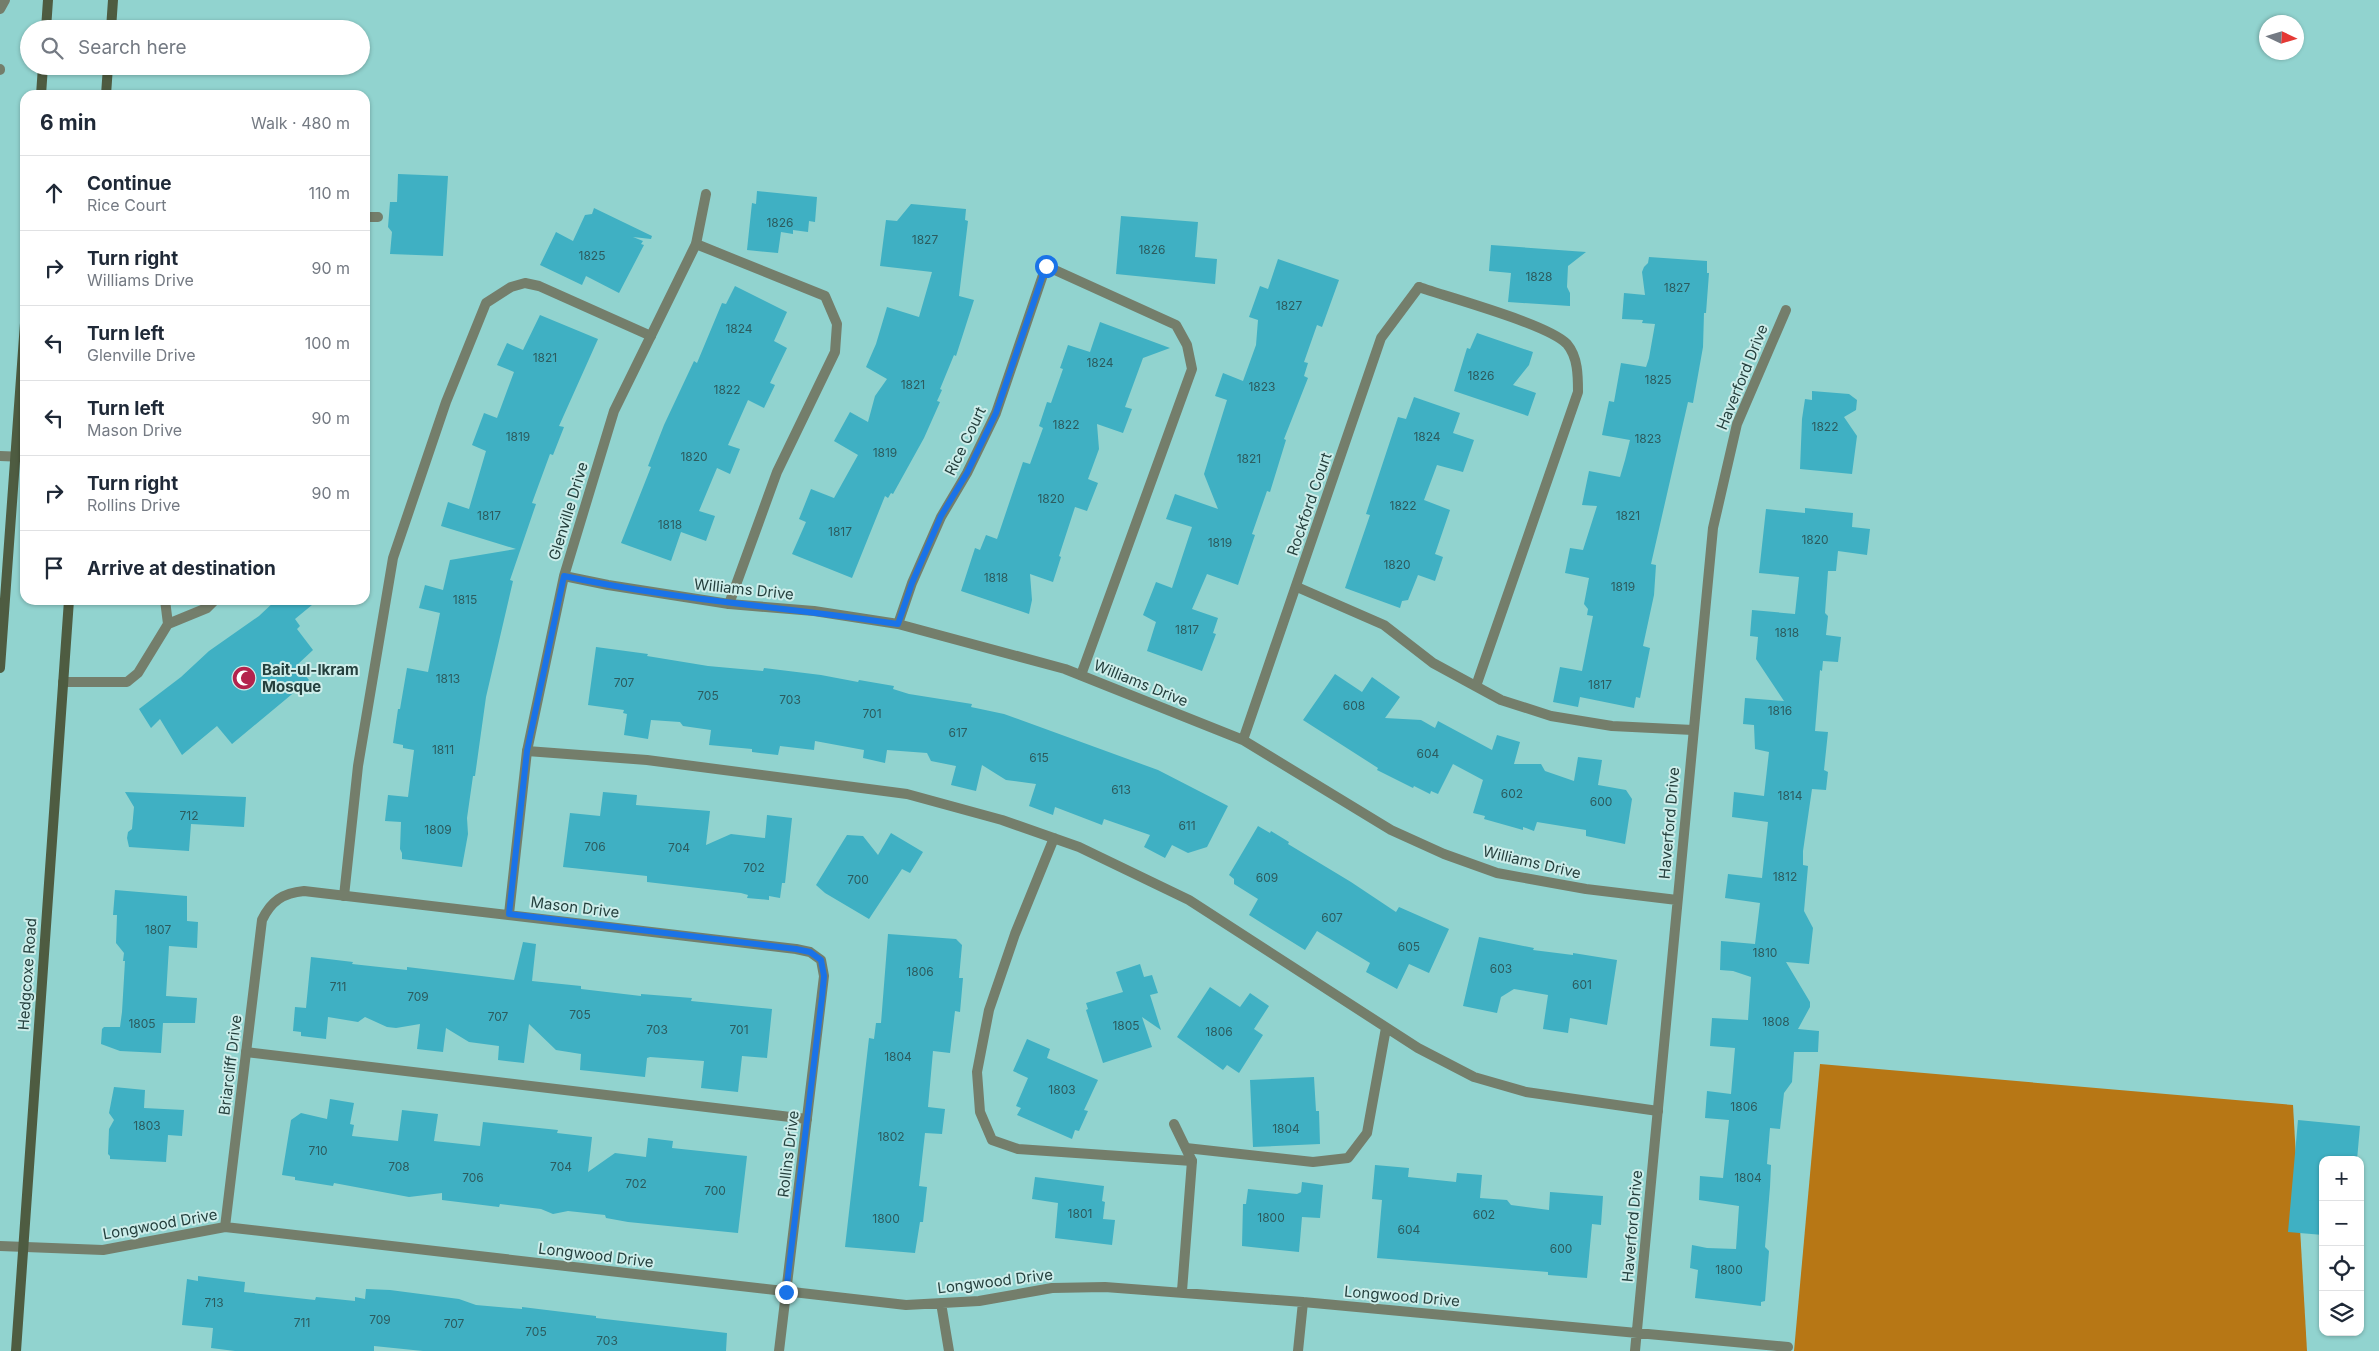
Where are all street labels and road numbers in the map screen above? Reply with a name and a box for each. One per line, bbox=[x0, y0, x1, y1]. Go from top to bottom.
street label: Haverford Drive bbox=[1712, 321, 1772, 433]
street label: Rice Court bbox=[940, 403, 990, 479]
street label: Rockford Court bbox=[1282, 450, 1336, 558]
street label: Glenville Drive bbox=[544, 460, 592, 562]
street label: Williams Drive bbox=[693, 574, 795, 604]
street label: Williams Drive bbox=[1091, 655, 1191, 711]
street label: Haverford Drive bbox=[1655, 766, 1683, 880]
street label: Williams Drive bbox=[1481, 841, 1583, 883]
street label: Mason Drive bbox=[530, 892, 620, 922]
street label: Hedgcoxe Road bbox=[14, 917, 40, 1031]
street label: Briarcliff Drive bbox=[214, 1014, 246, 1116]
street label: Rollins Drive bbox=[773, 1109, 803, 1199]
street label: Haverford Drive bbox=[1618, 1169, 1646, 1283]
street label: Longwood Drive bbox=[101, 1205, 219, 1243]
street label: Longwood Drive bbox=[537, 1238, 655, 1272]
street label: Longwood Drive bbox=[936, 1264, 1054, 1298]
street label: Longwood Drive bbox=[1343, 1281, 1461, 1311]

